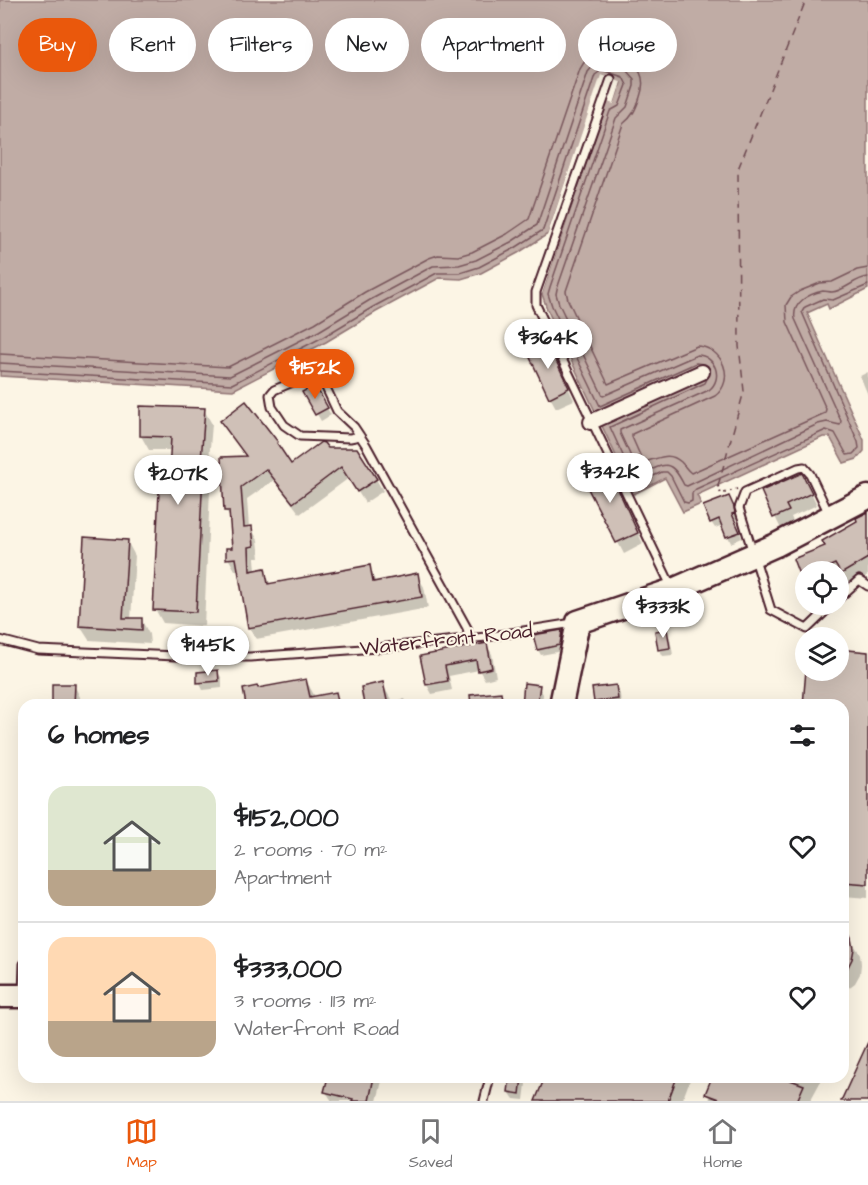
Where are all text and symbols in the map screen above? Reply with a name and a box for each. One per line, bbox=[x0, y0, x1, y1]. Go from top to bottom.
chip: Buy bbox=[18, 18, 97, 72]
chip: Rent bbox=[109, 18, 196, 72]
chip: Filters bbox=[208, 18, 313, 72]
chip: New bbox=[325, 18, 409, 72]
chip: Apartment bbox=[421, 18, 566, 72]
chip: House bbox=[578, 18, 677, 72]
pin: $364K bbox=[506, 319, 590, 370]
text: $364K bbox=[518, 324, 578, 352]
pin: $152K bbox=[273, 349, 357, 400]
text: $152K bbox=[289, 354, 341, 382]
pin: $342K bbox=[568, 453, 652, 504]
pin: $207K bbox=[136, 455, 220, 506]
text: $342K bbox=[581, 458, 639, 486]
text: $207K bbox=[148, 460, 208, 488]
map controls bbox=[795, 561, 849, 681]
button: locate bbox=[795, 561, 849, 615]
pin: $333K bbox=[621, 588, 705, 639]
text: $333K bbox=[636, 593, 690, 621]
street label: Waterfront Road bbox=[358, 616, 534, 663]
pin: $145K bbox=[166, 626, 250, 677]
button: layers bbox=[795, 627, 849, 681]
text: $145K bbox=[181, 631, 235, 659]
text: 6 homes bbox=[48, 717, 150, 753]
icon: filters bbox=[786, 719, 819, 752]
text: $152,000 bbox=[234, 800, 339, 836]
icon: home bbox=[96, 810, 168, 882]
icon: heart bbox=[786, 830, 819, 863]
text: 2 rooms · 70 m² bbox=[234, 836, 387, 864]
text: Apartment bbox=[234, 864, 332, 892]
text: $333,000 bbox=[234, 951, 342, 987]
icon: home bbox=[96, 961, 168, 1033]
icon: heart bbox=[786, 981, 819, 1014]
text: 3 rooms · 113 m² bbox=[234, 987, 377, 1015]
text: Waterfront Road bbox=[234, 1015, 399, 1043]
tab: Map bbox=[125, 1115, 158, 1173]
tab: Saved bbox=[409, 1115, 452, 1173]
tab: Home bbox=[703, 1115, 743, 1173]

